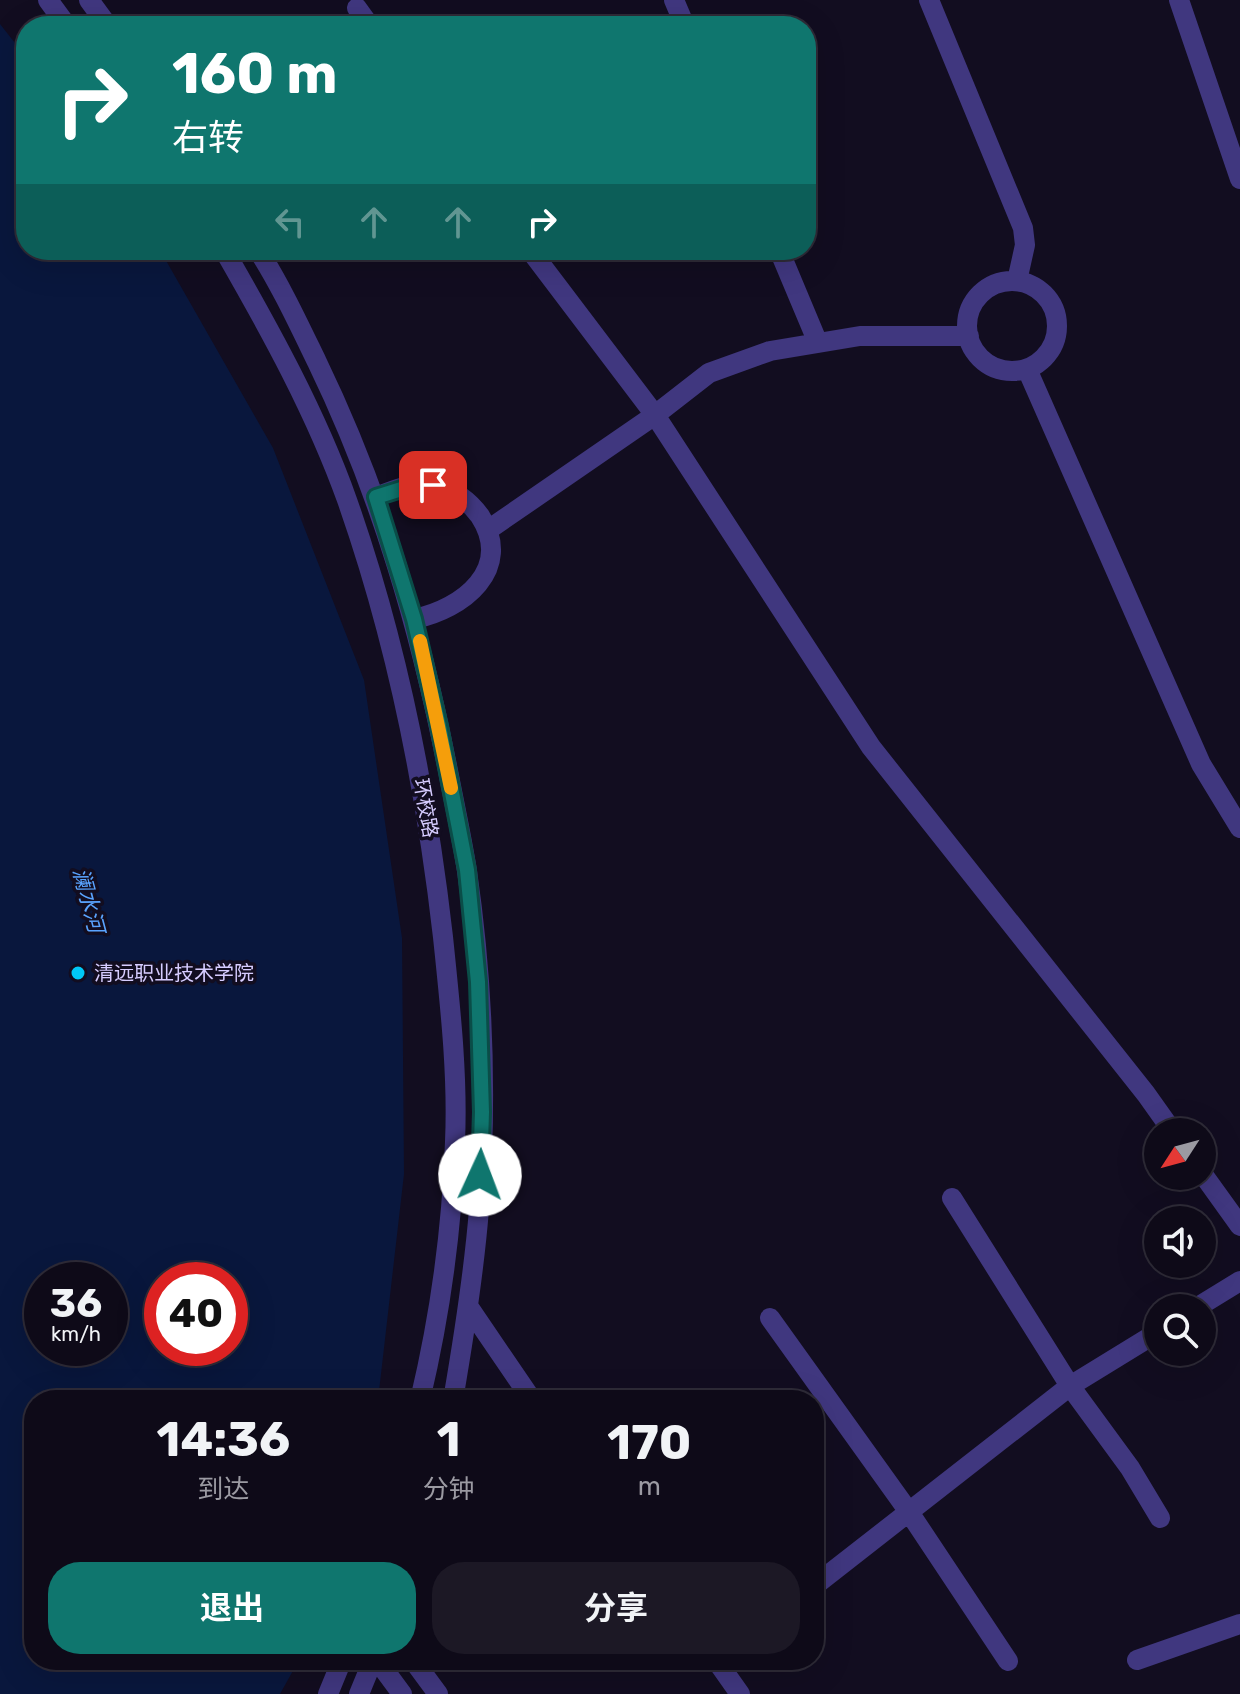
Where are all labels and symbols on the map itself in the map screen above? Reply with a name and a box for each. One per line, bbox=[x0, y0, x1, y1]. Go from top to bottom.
pin bbox=[399, 451, 467, 519]
street label: 环校路 bbox=[409, 776, 443, 840]
water label: 澜水河 bbox=[67, 865, 111, 939]
place label: 清远职业技术学院 bbox=[94, 961, 254, 985]
marker: 清远职业技术学院 bbox=[69, 964, 87, 982]
north arrow bbox=[1144, 1118, 1216, 1190]
position arrow bbox=[438, 1133, 522, 1217]
speed limit sign: 40 bbox=[144, 1262, 248, 1366]

